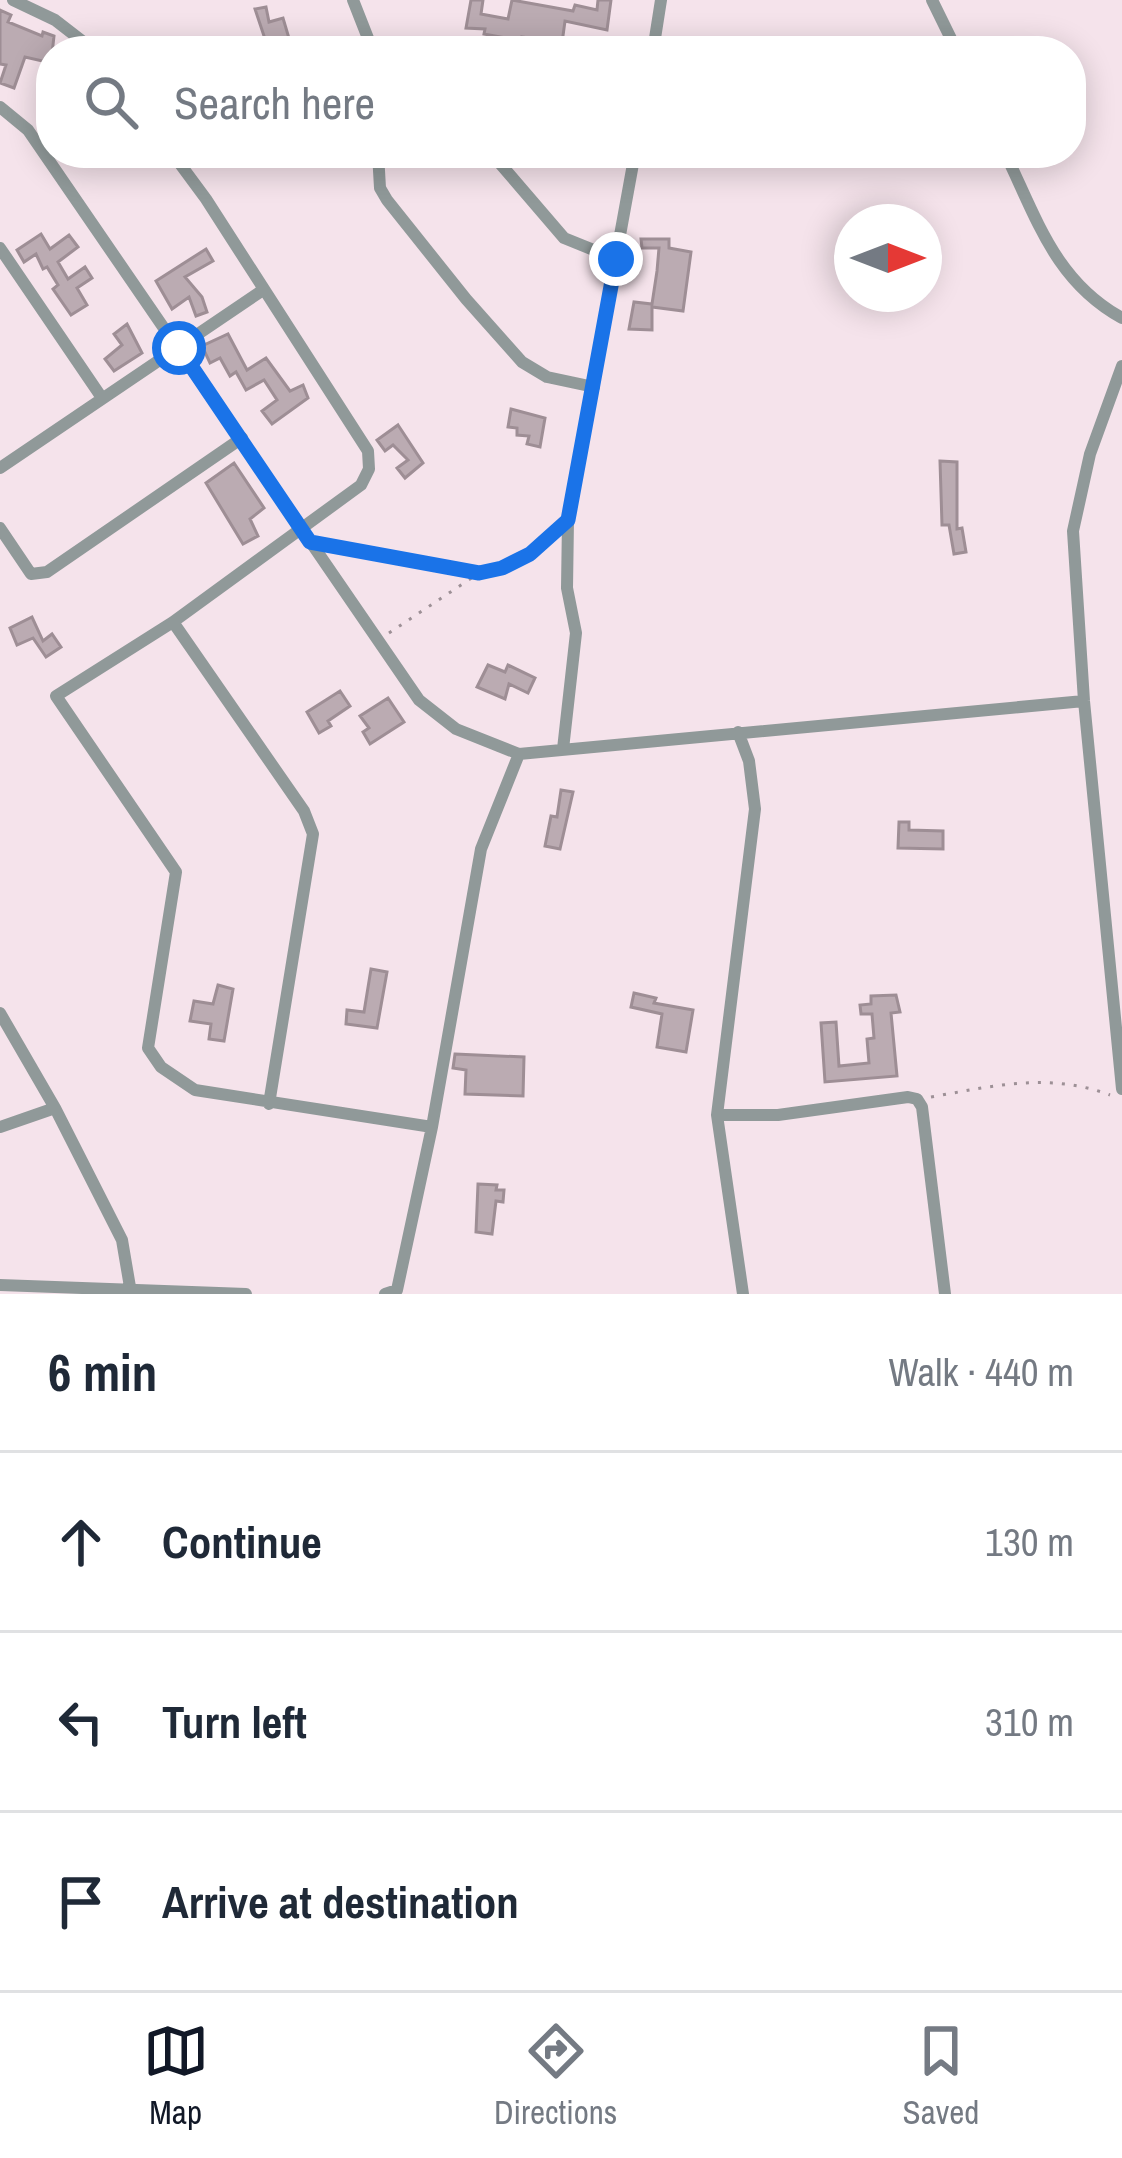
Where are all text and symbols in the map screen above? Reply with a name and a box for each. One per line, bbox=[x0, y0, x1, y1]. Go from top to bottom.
search box bbox=[36, 36, 1086, 168]
icon: search bbox=[78, 69, 144, 135]
text: Search here bbox=[174, 72, 375, 133]
north arrow bbox=[834, 204, 942, 312]
route end bbox=[589, 232, 643, 286]
route start bbox=[152, 321, 206, 375]
text: 6 min bbox=[48, 1338, 157, 1407]
text: Walk · 440 m bbox=[889, 1346, 1074, 1398]
icon: ahead bbox=[48, 1509, 114, 1575]
text: Continue bbox=[162, 1511, 322, 1572]
text: 130 m bbox=[985, 1516, 1074, 1568]
icon: left bbox=[48, 1689, 114, 1755]
text: Turn left bbox=[162, 1691, 307, 1752]
text: 310 m bbox=[985, 1696, 1074, 1748]
icon: arrive bbox=[48, 1869, 114, 1935]
text: Arrive at destination bbox=[162, 1871, 519, 1932]
tab: Map bbox=[143, 2018, 209, 2134]
tab: Directions bbox=[494, 2018, 617, 2134]
tab: Saved bbox=[903, 2018, 979, 2134]

